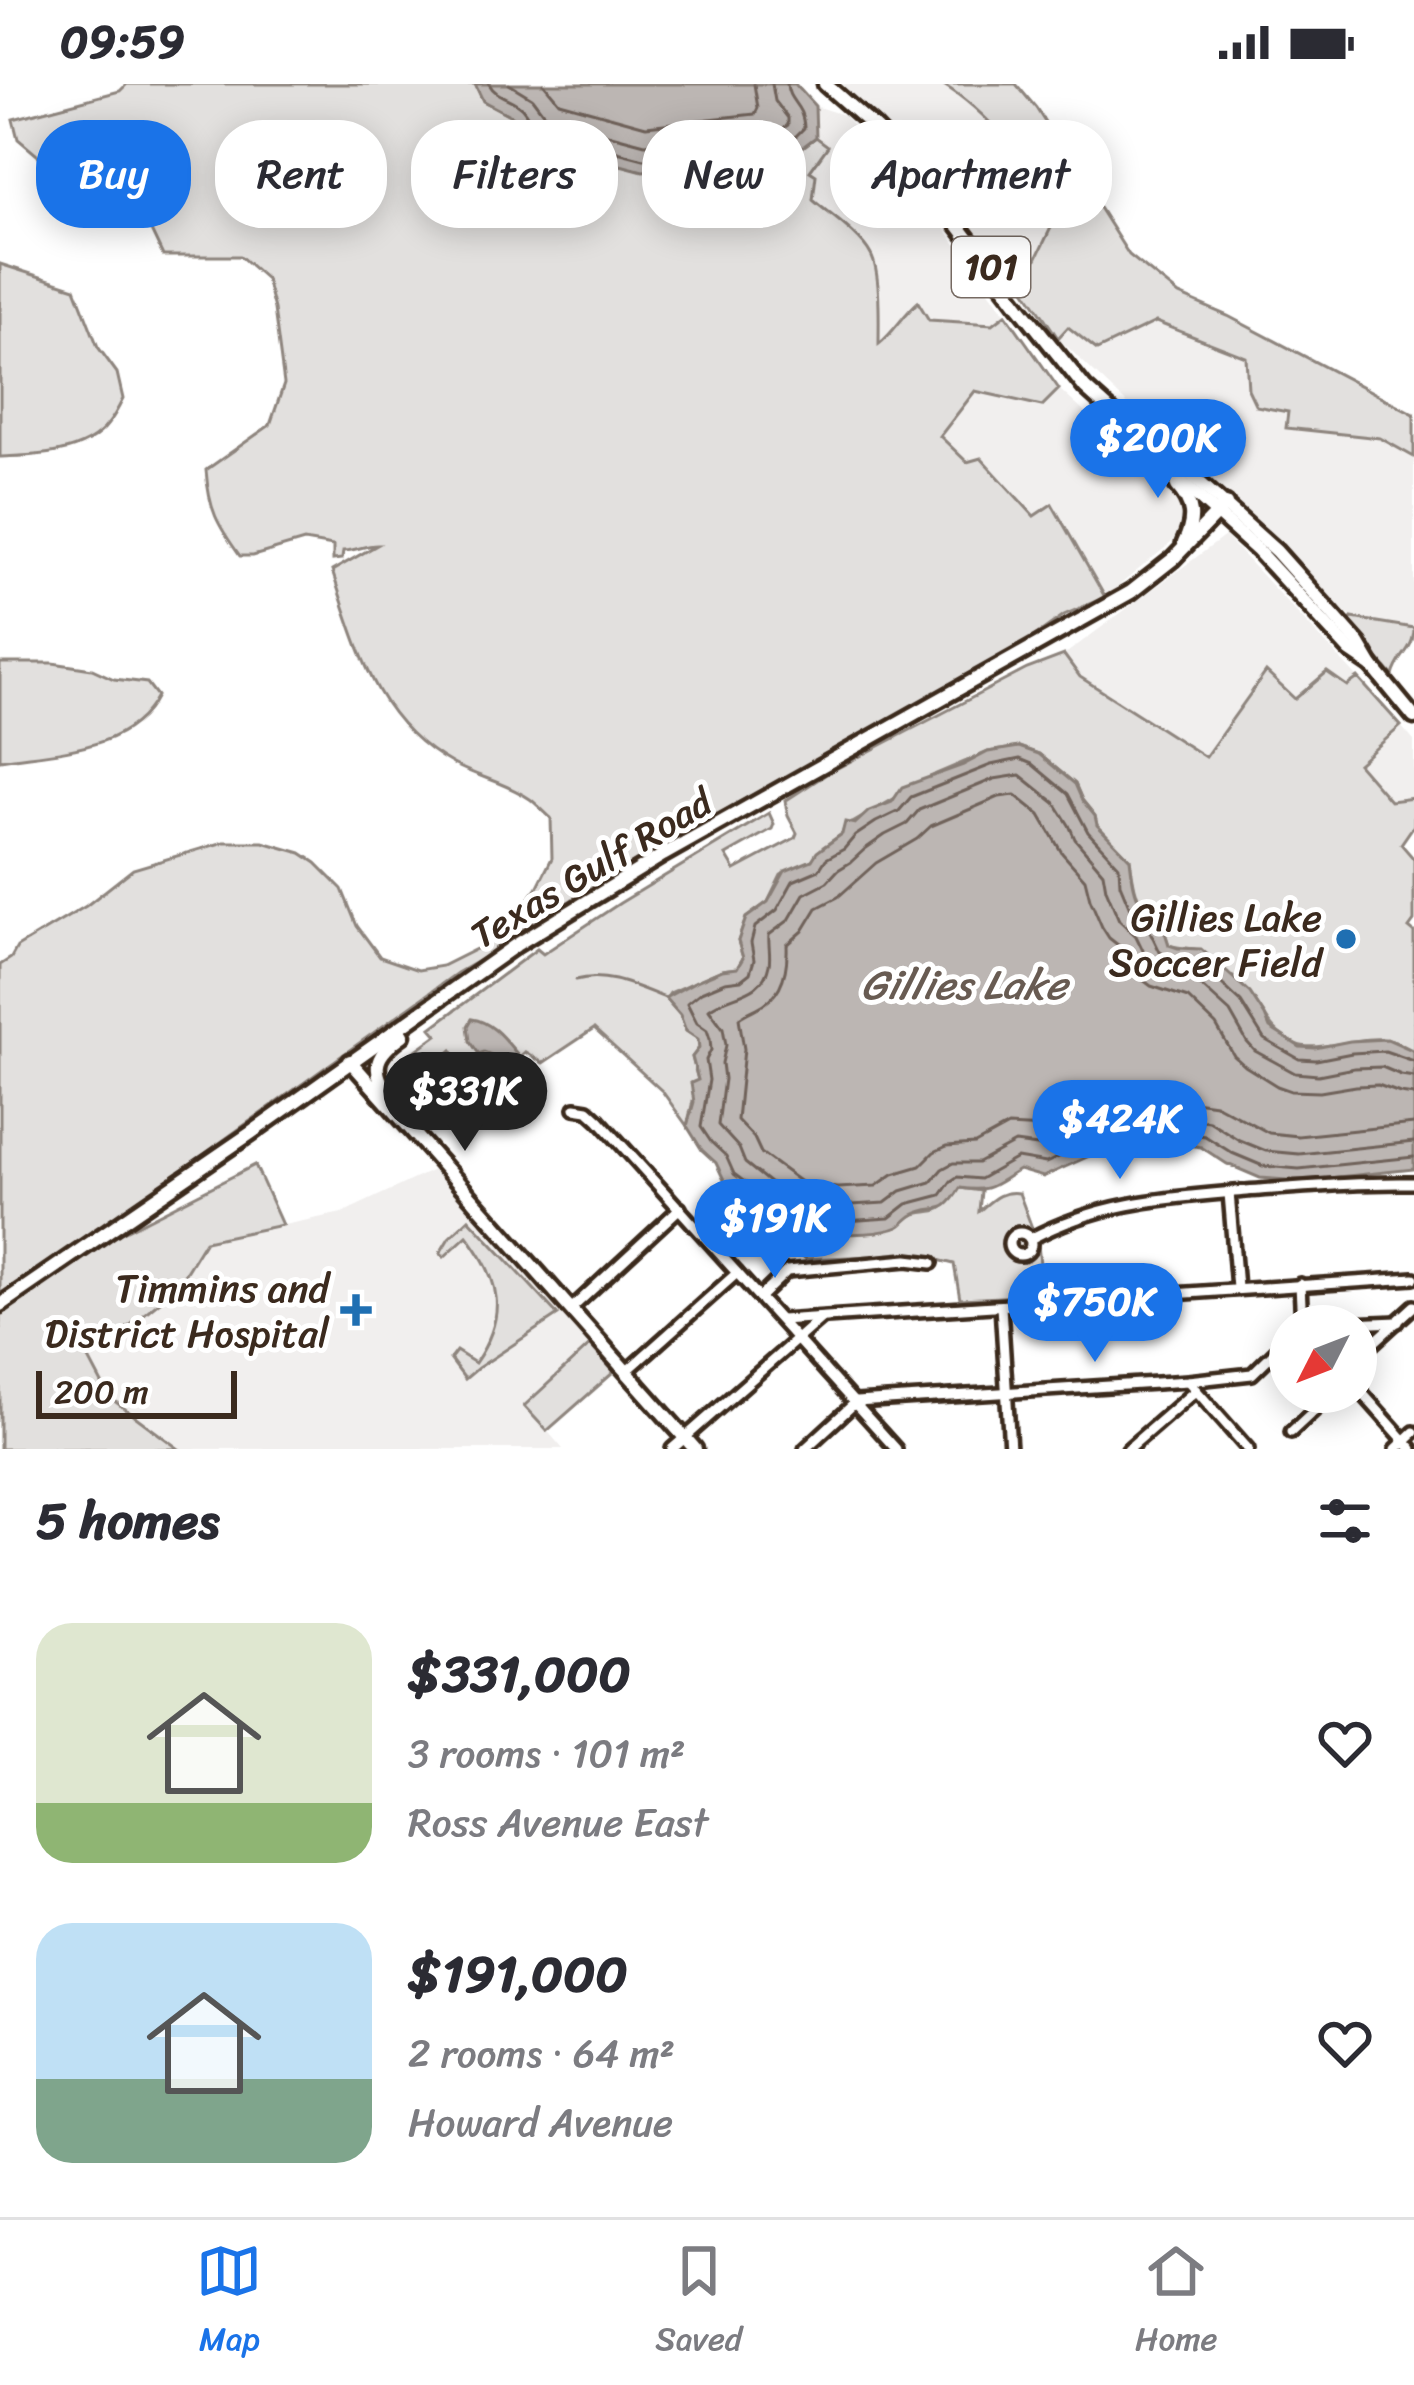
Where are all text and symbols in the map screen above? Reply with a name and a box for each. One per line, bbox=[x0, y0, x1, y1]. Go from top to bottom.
text: 09:59 bbox=[60, 2, 185, 82]
chip: Buy bbox=[36, 120, 191, 228]
chip: Rent bbox=[215, 120, 387, 228]
chip: Filters bbox=[411, 120, 618, 228]
chip: New bbox=[642, 120, 806, 228]
chip: Apartment bbox=[830, 120, 1112, 228]
road number: 101 bbox=[952, 237, 1030, 297]
pin: $200K bbox=[1074, 399, 1242, 501]
text: $200K bbox=[1097, 403, 1219, 472]
street label: Texas Gulf Road bbox=[456, 767, 728, 968]
place label: Gillies Lake Soccer Field bbox=[1109, 883, 1324, 997]
marker: Gillies Lake Soccer Field bbox=[1333, 926, 1359, 952]
water label: Gillies Lake bbox=[861, 948, 1070, 1022]
pin: $331K bbox=[381, 1052, 549, 1154]
text: $331K bbox=[410, 1056, 520, 1125]
pin: $424K bbox=[1036, 1080, 1204, 1182]
text: $424K bbox=[1059, 1084, 1181, 1153]
pin: $191K bbox=[691, 1179, 859, 1281]
text: $191K bbox=[721, 1183, 829, 1252]
place label: Timmins and District Hospital bbox=[45, 1254, 331, 1368]
pin: $750K bbox=[1011, 1263, 1179, 1365]
text: $750K bbox=[1035, 1267, 1155, 1336]
marker: Timmins and District Hospital bbox=[340, 1294, 372, 1326]
north arrow bbox=[1269, 1305, 1377, 1413]
map controls bbox=[1269, 1305, 1377, 1413]
text: 200 m bbox=[54, 1363, 149, 1421]
scale bar bbox=[36, 1365, 237, 1418]
text: 5 homes bbox=[36, 1476, 219, 1566]
icon: filters bbox=[1312, 1488, 1378, 1554]
text: $331,000 bbox=[408, 1629, 631, 1719]
icon: home bbox=[132, 1671, 276, 1815]
icon: heart bbox=[1312, 1710, 1378, 1776]
text: 3 rooms · 101 m² bbox=[408, 1719, 685, 1788]
text: Ross Avenue East bbox=[408, 1788, 708, 1857]
text: $191,000 bbox=[408, 1929, 628, 2019]
icon: home bbox=[132, 1971, 276, 2115]
icon: heart bbox=[1312, 2010, 1378, 2076]
text: 2 rooms · 64 m² bbox=[408, 2019, 675, 2088]
text: Howard Avenue bbox=[408, 2088, 673, 2157]
tab: Map bbox=[196, 2238, 262, 2368]
tab: Saved bbox=[655, 2238, 742, 2368]
tab: Home bbox=[1135, 2238, 1218, 2368]

